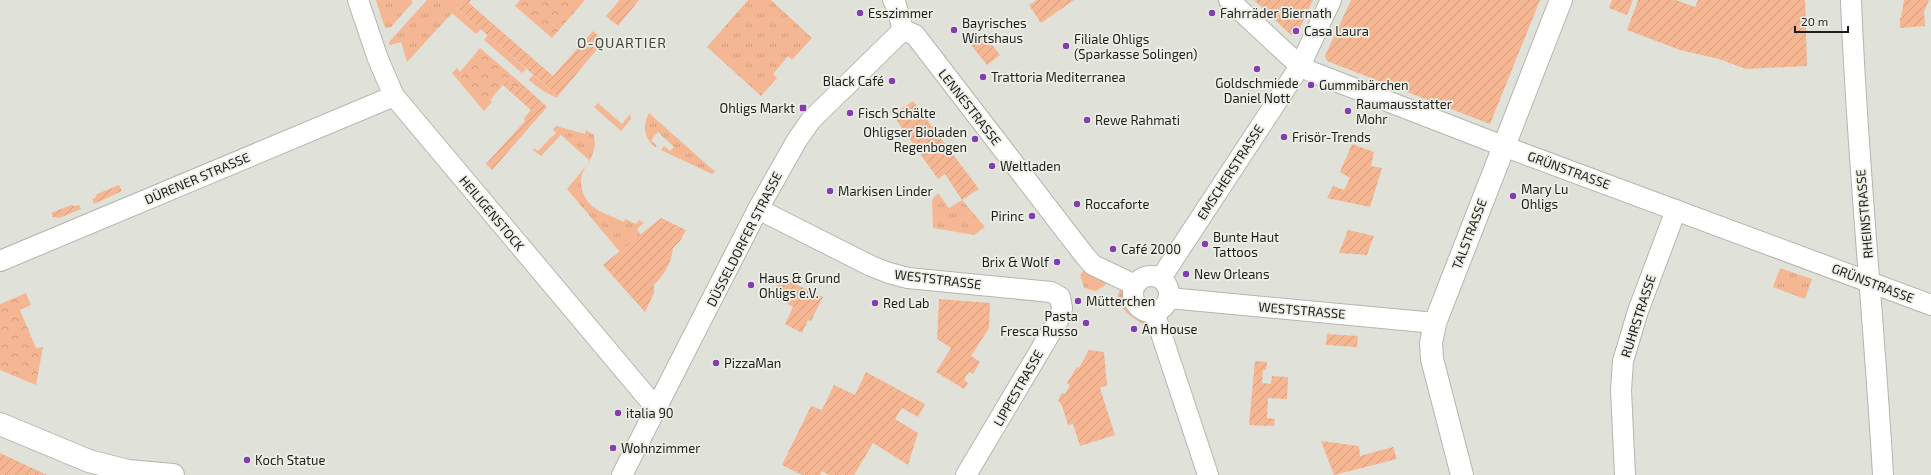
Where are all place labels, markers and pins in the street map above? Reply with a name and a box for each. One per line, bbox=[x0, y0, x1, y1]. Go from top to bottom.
place label: Esszimmer bbox=[868, 5, 933, 21]
place label: Fahrräder Biernath bbox=[1220, 5, 1332, 21]
marker: Esszimmer bbox=[855, 8, 865, 18]
marker: Fahrräder Biernath bbox=[1207, 8, 1217, 18]
place label: Bayrisches Wirtshaus bbox=[962, 15, 1027, 46]
place label: Casa Laura bbox=[1304, 23, 1369, 39]
marker: Bayrisches Wirtshaus bbox=[949, 25, 959, 35]
marker: Casa Laura bbox=[1291, 26, 1301, 36]
place label: Filiale Ohligs (Sparkasse Solingen) bbox=[1074, 31, 1197, 62]
marker: Filiale Ohligs (Sparkasse Solingen) bbox=[1061, 41, 1071, 51]
marker: Goldschmiede Daniel Nott bbox=[1252, 64, 1262, 74]
place label: Trattoria Mediterranea bbox=[991, 69, 1126, 85]
marker: Trattoria Mediterranea bbox=[978, 72, 988, 82]
place label: Black Café bbox=[823, 73, 884, 89]
place label: Goldschmiede Daniel Nott bbox=[1215, 75, 1299, 106]
marker: Black Café bbox=[887, 76, 897, 86]
place label: Gummibärchen bbox=[1319, 77, 1409, 93]
marker: Gummibärchen bbox=[1306, 80, 1316, 90]
place label: Raumausstatter Mohr bbox=[1356, 96, 1452, 127]
place label: Ohligs Markt bbox=[720, 100, 795, 116]
marker: Ohligs Markt bbox=[798, 103, 808, 113]
place label: Fisch Schälte bbox=[858, 105, 936, 121]
marker: Raumausstatter Mohr bbox=[1343, 106, 1353, 116]
marker: Fisch Schälte bbox=[845, 108, 855, 118]
place label: Rewe Rahmati bbox=[1095, 112, 1180, 128]
marker: Rewe Rahmati bbox=[1082, 115, 1092, 125]
place label: Ohligser Bioladen Regenbogen bbox=[863, 124, 967, 155]
place label: Frisör-Trends bbox=[1292, 129, 1371, 145]
marker: Frisör-Trends bbox=[1279, 132, 1289, 142]
marker: Ohligser Bioladen Regenbogen bbox=[970, 134, 980, 144]
place label: Weltladen bbox=[1000, 158, 1061, 174]
marker: Weltladen bbox=[987, 161, 997, 171]
place label: Mary Lu Ohligs bbox=[1521, 181, 1568, 212]
place label: Markisen Linder bbox=[838, 183, 933, 199]
marker: Markisen Linder bbox=[825, 186, 835, 196]
marker: Mary Lu Ohligs bbox=[1508, 191, 1518, 201]
place label: Roccaforte bbox=[1085, 196, 1149, 212]
marker: Roccaforte bbox=[1072, 199, 1082, 209]
place label: Pirinc bbox=[991, 208, 1024, 224]
marker: Pirinc bbox=[1027, 211, 1037, 221]
place label: Bunte Haut Tattoos bbox=[1213, 229, 1279, 260]
marker: Bunte Haut Tattoos bbox=[1200, 239, 1210, 249]
place label: Café 2000 bbox=[1121, 241, 1181, 257]
marker: Café 2000 bbox=[1108, 244, 1118, 254]
place label: Brix & Wolf bbox=[982, 254, 1050, 270]
marker: Brix & Wolf bbox=[1052, 257, 1062, 267]
place label: New Orleans bbox=[1194, 266, 1270, 282]
marker: New Orleans bbox=[1181, 269, 1191, 279]
place label: Haus & Grund Ohligs e.V. bbox=[759, 270, 840, 301]
marker: Haus & Grund Ohligs e.V. bbox=[746, 280, 756, 290]
place label: Mütterchen bbox=[1086, 293, 1155, 309]
place label: Red Lab bbox=[883, 295, 930, 311]
marker: Mütterchen bbox=[1073, 296, 1083, 306]
marker: Red Lab bbox=[870, 298, 880, 308]
place label: Pasta Fresca Russo bbox=[1000, 308, 1078, 339]
marker: Pasta Fresca Russo bbox=[1081, 318, 1091, 328]
place label: An House bbox=[1142, 321, 1198, 337]
marker: An House bbox=[1129, 324, 1139, 334]
place label: PizzaMan bbox=[724, 355, 781, 371]
marker: PizzaMan bbox=[711, 358, 721, 368]
place label: italia 90 bbox=[626, 405, 674, 421]
marker: italia 90 bbox=[613, 408, 623, 418]
place label: Wohnzimmer bbox=[621, 440, 700, 456]
marker: Wohnzimmer bbox=[608, 443, 618, 453]
place label: Koch Statue bbox=[255, 452, 325, 468]
marker: Koch Statue bbox=[242, 455, 252, 465]

